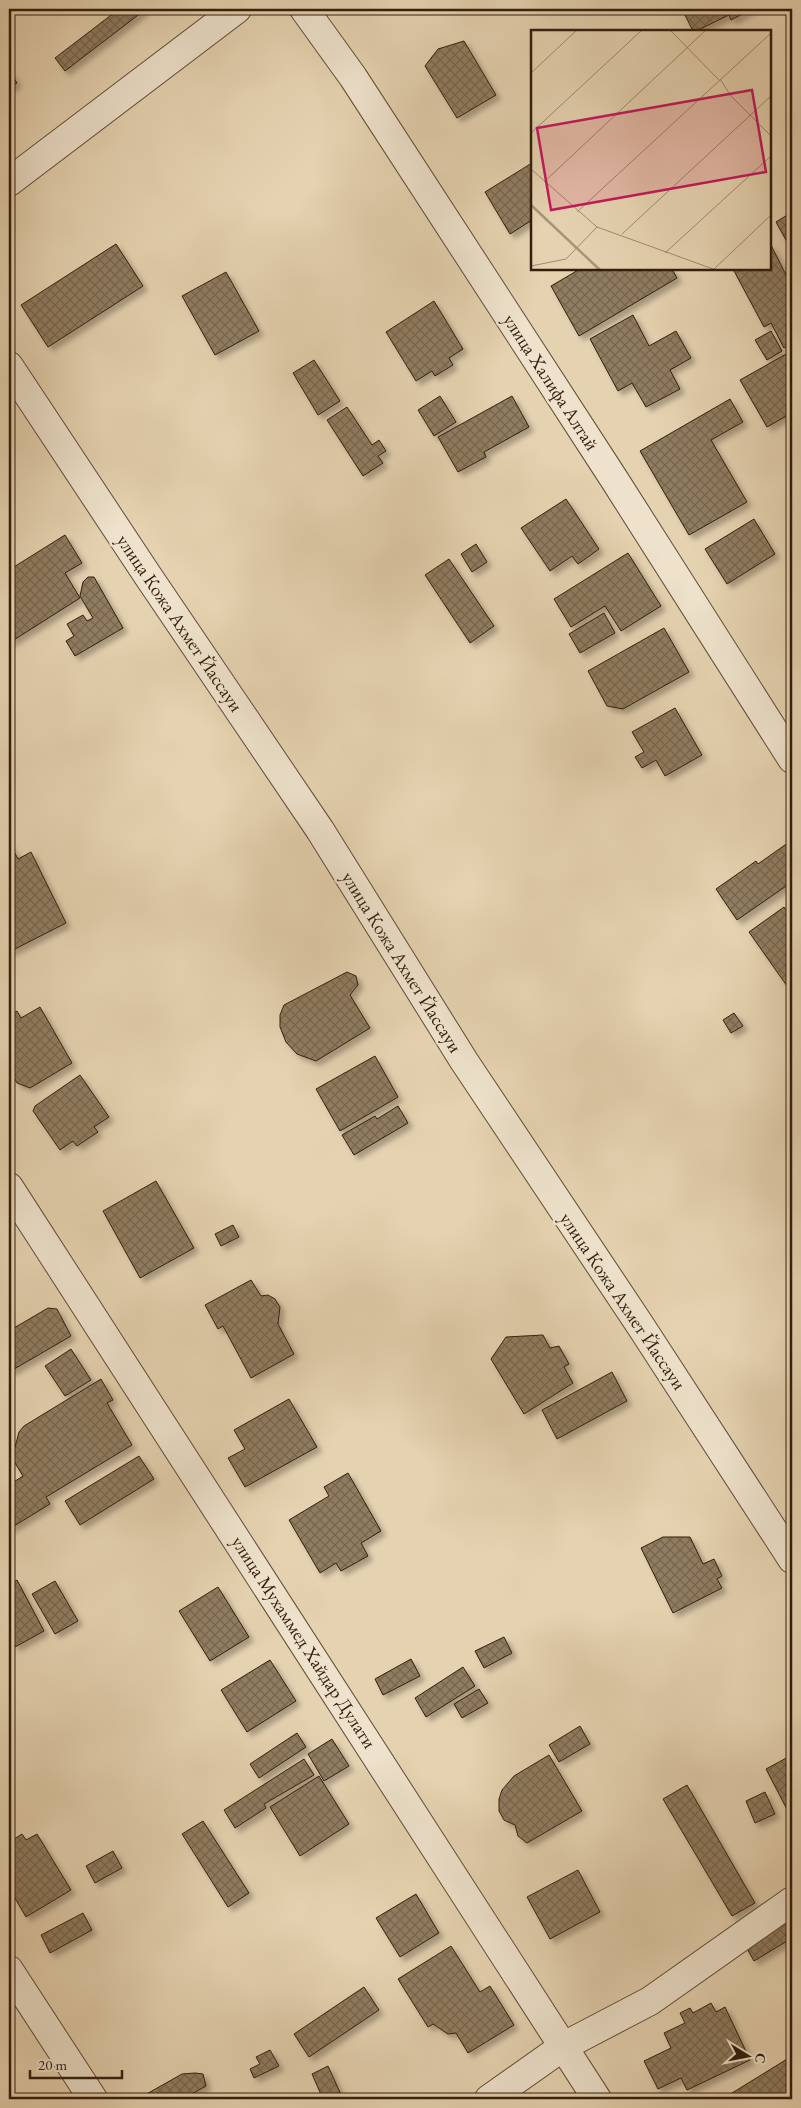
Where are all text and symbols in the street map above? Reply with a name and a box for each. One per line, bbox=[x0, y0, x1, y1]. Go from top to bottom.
inset map bbox=[531, 30, 771, 270]
street label: улица Халифа Алтай bbox=[497, 309, 605, 455]
street label: улица Кожа Ахмет Йассауи bbox=[111, 529, 249, 717]
street label: улица Кожа Ахмет Йассауи bbox=[336, 867, 468, 1057]
street label: улица Кожа Ахмет Йассауи bbox=[554, 1207, 692, 1395]
street label: улица Мухаммед Хайдар Дулати bbox=[226, 1531, 382, 1753]
north arrow bbox=[724, 2030, 774, 2080]
scale bar bbox=[30, 2048, 122, 2080]
text: С bbox=[751, 2052, 771, 2065]
text: 20 m bbox=[38, 2055, 67, 2074]

